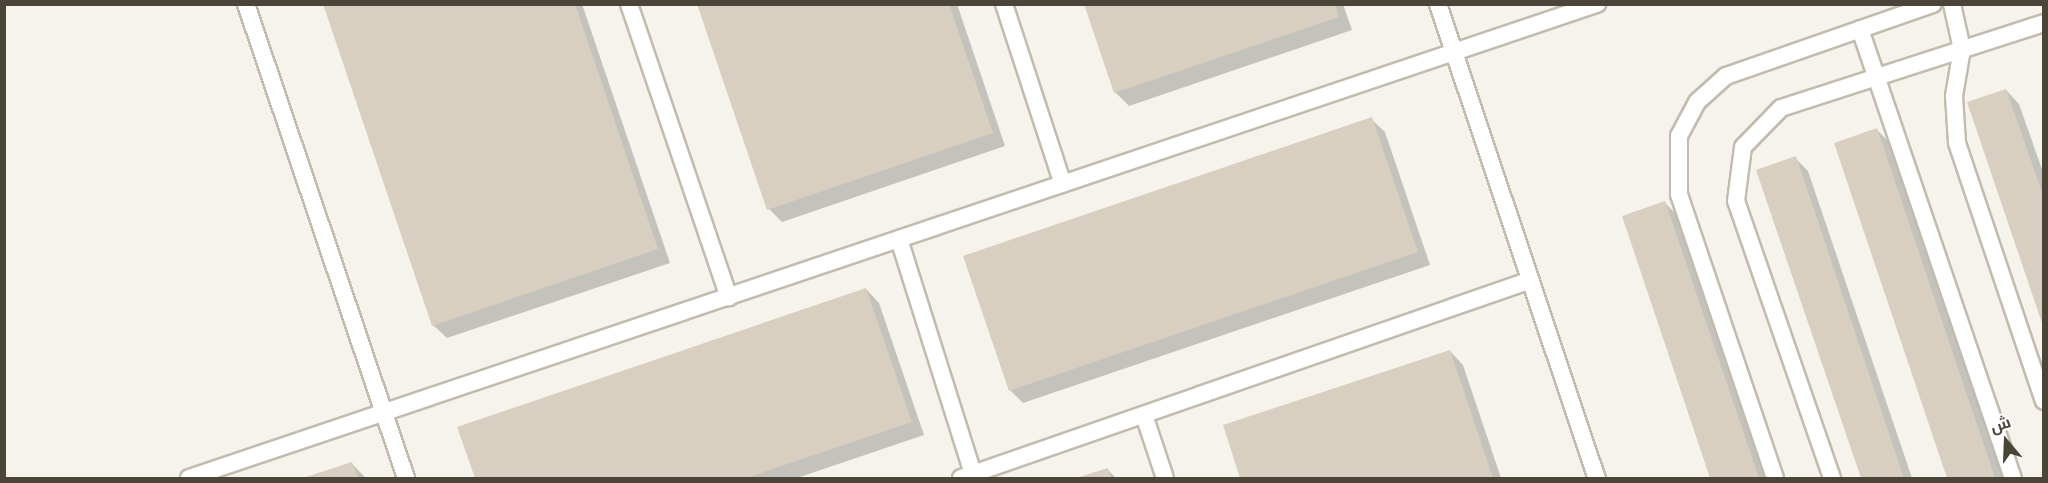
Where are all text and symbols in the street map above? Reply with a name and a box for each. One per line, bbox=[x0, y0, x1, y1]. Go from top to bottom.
north arrow bbox=[1976, 411, 2036, 471]
text: ش bbox=[1987, 411, 2013, 437]

